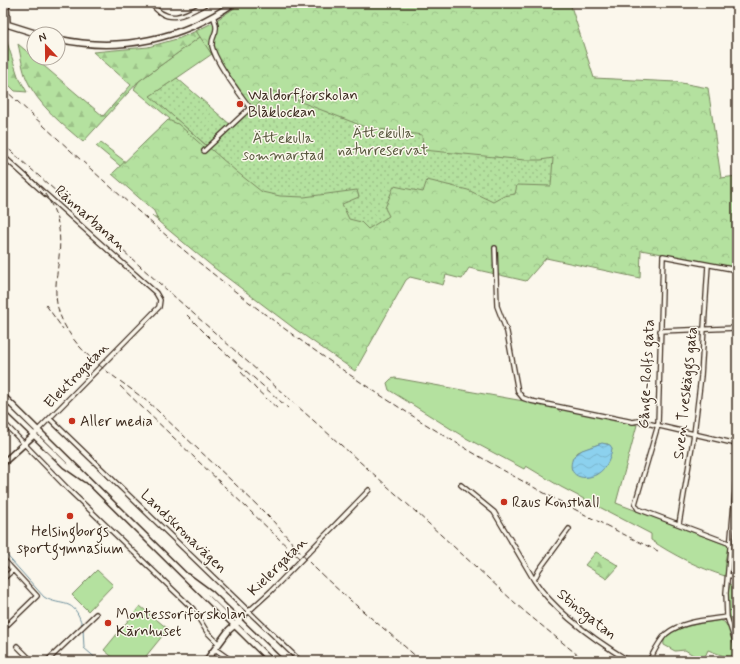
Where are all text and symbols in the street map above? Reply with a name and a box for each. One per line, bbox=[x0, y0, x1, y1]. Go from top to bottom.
north arrow bbox=[26, 26, 66, 66]
text: N bbox=[37, 30, 49, 46]
place label: Waldorfförskolan Blåklockan bbox=[248, 86, 358, 123]
marker: Waldorfförskolan Blåklockan bbox=[235, 99, 245, 109]
park label: Ättekulla naturreservat bbox=[338, 124, 428, 161]
park label: Ättekulla sommarstad bbox=[242, 129, 324, 166]
street label: Rännarbanan bbox=[50, 181, 131, 257]
street label: Gånge-Rolfs gata bbox=[634, 319, 661, 429]
street label: Sven Tveskäggs gata bbox=[669, 326, 704, 460]
street label: Elektrogatan bbox=[40, 338, 114, 413]
place label: Aller media bbox=[80, 412, 153, 432]
marker: Aller media bbox=[67, 416, 77, 426]
street label: Landskronavägen bbox=[136, 485, 231, 578]
place label: Raus Konsthall bbox=[512, 493, 599, 513]
marker: Raus Konsthall bbox=[499, 497, 509, 507]
marker: Helsingborgs sportgymnasium bbox=[65, 511, 75, 521]
place label: Helsingborgs sportgymnasium bbox=[16, 522, 124, 560]
street label: Kielergatan bbox=[244, 532, 312, 601]
street label: Stinsgatan bbox=[552, 585, 620, 646]
place label: Montessoriförskolan Kärnhuset bbox=[116, 605, 246, 642]
marker: Montessoriförskolan Kärnhuset bbox=[103, 618, 113, 628]

